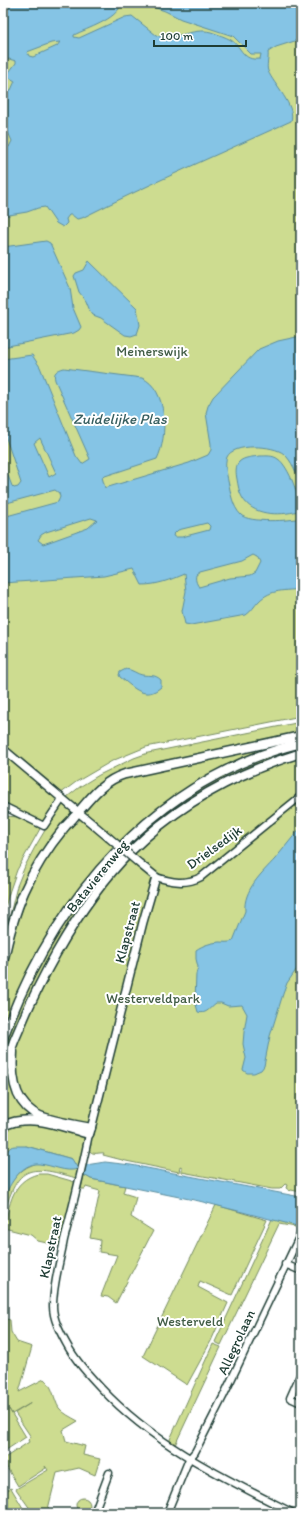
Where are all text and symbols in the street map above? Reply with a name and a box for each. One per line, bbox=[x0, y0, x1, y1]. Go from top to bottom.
scale bar bbox=[154, 22, 246, 48]
text: 100 m bbox=[160, 29, 193, 43]
park label: Meinerswijk bbox=[116, 343, 188, 360]
water label: Zuidelijke Plas bbox=[73, 410, 168, 428]
street label: Drielsedijk bbox=[183, 821, 246, 873]
street label: Batavierenweg bbox=[63, 836, 132, 916]
street label: Klapstraat bbox=[111, 899, 144, 965]
park label: Westerveldpark bbox=[106, 990, 201, 1007]
street label: Klapstraat bbox=[36, 1214, 65, 1280]
street label: Allegrolaan bbox=[214, 1307, 259, 1377]
park label: Westerveld bbox=[157, 1313, 224, 1330]

